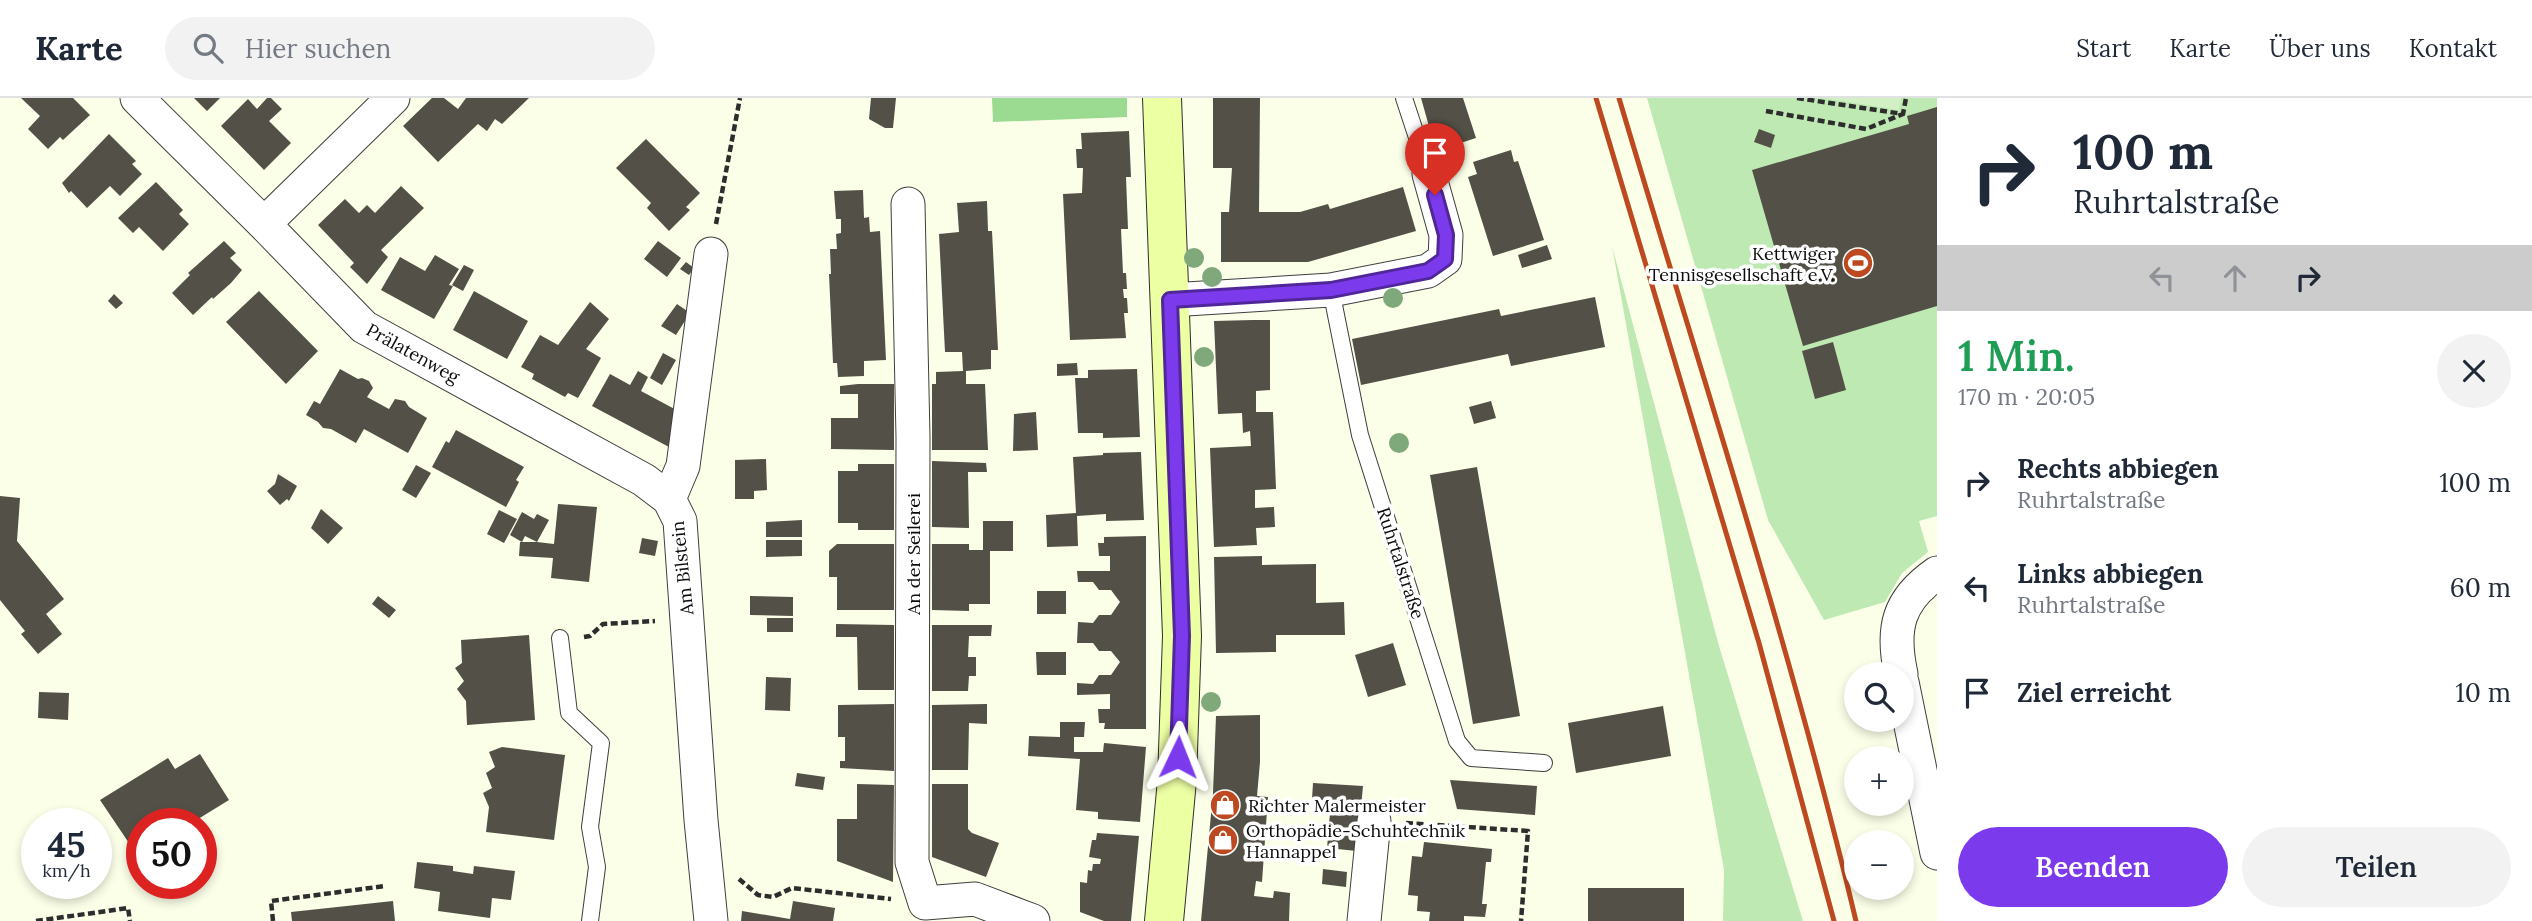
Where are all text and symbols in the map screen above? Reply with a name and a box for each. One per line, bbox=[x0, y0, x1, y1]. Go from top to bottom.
search box bbox=[165, 17, 655, 80]
text: Karte bbox=[35, 27, 123, 69]
icon: search bbox=[189, 29, 227, 67]
text: Hier suchen bbox=[245, 32, 391, 65]
text: Start bbox=[2076, 33, 2131, 64]
text: Karte bbox=[2169, 33, 2231, 64]
text: Über uns bbox=[2269, 33, 2371, 64]
text: Kontakt bbox=[2409, 33, 2497, 64]
text: 100 m bbox=[2073, 120, 2213, 182]
pin bbox=[1405, 123, 1465, 195]
icon: right bbox=[1958, 126, 2049, 217]
icon: arrive bbox=[1416, 134, 1454, 172]
text: Ruhrtalstraße bbox=[2073, 181, 2280, 222]
place label: Kettwiger Tennisgesellschaft e.V. bbox=[1649, 242, 1835, 286]
sports icon: Kettwiger Tennisgesellschaft e.V. bbox=[1841, 246, 1875, 280]
icon: left bbox=[2143, 259, 2181, 297]
icon: ahead bbox=[2216, 259, 2254, 297]
icon: right bbox=[2289, 259, 2327, 297]
street label: Prälatenweg bbox=[362, 318, 465, 389]
text: 1 Min. bbox=[1958, 329, 2075, 383]
button: close bbox=[2437, 334, 2511, 408]
text: 170 m · 20:05 bbox=[1958, 382, 2095, 411]
text: Rechts abbiegen bbox=[2017, 452, 2219, 485]
icon: right bbox=[1958, 464, 1996, 502]
text: 100 m bbox=[2439, 466, 2511, 499]
text: Ruhrtalstraße bbox=[2017, 485, 2165, 514]
street label: An der Seilerei bbox=[902, 493, 925, 616]
street label: Ruhrtalstraße bbox=[1372, 504, 1430, 622]
street label: Am Bilstein bbox=[666, 520, 698, 617]
text: Links abbiegen bbox=[2017, 557, 2203, 590]
icon: left bbox=[1958, 569, 1996, 607]
text: 60 m bbox=[2450, 571, 2511, 604]
text: Ruhrtalstraße bbox=[2017, 590, 2165, 619]
map controls bbox=[1844, 662, 1914, 900]
button: search bbox=[1844, 662, 1914, 732]
icon: arrive bbox=[1958, 674, 1996, 712]
text: Ziel erreicht bbox=[2017, 676, 2171, 709]
text: 10 m bbox=[2455, 676, 2511, 709]
position arrow bbox=[1141, 720, 1215, 794]
button: + bbox=[1844, 746, 1914, 816]
shop icon: Richter Malermeister bbox=[1208, 788, 1242, 822]
place label: Richter Malermeister bbox=[1248, 794, 1426, 817]
speed limit sign: 50 bbox=[126, 808, 217, 899]
place label: Orthopädie-Schuhtechnik Hannappel bbox=[1246, 819, 1466, 863]
text: 45 bbox=[47, 822, 86, 867]
shop icon: Orthopädie-Schuhtechnik Hannappel bbox=[1206, 823, 1240, 857]
button: Beenden bbox=[1958, 827, 2228, 907]
button: Teilen bbox=[2242, 827, 2511, 907]
button: − bbox=[1844, 830, 1914, 900]
text: km/h bbox=[42, 859, 91, 882]

